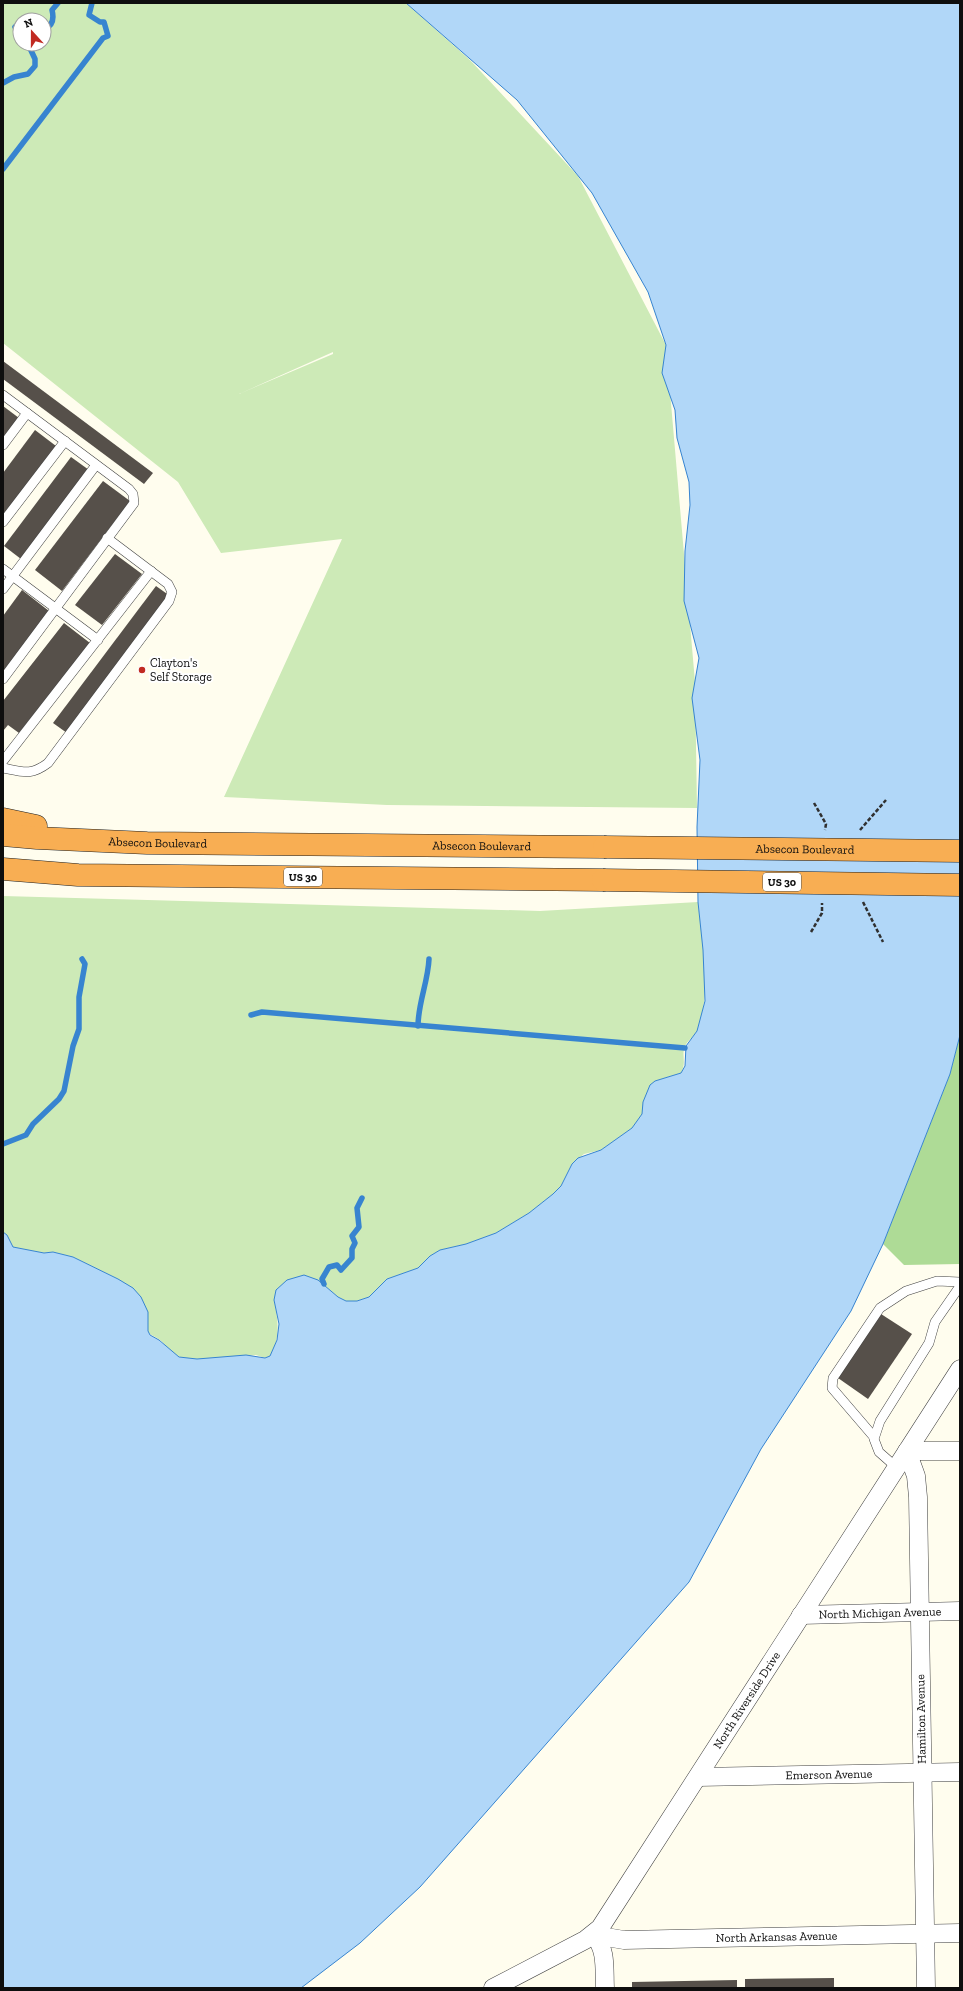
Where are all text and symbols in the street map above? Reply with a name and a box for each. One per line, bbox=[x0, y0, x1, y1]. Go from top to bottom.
north arrow bbox=[12, 12, 52, 52]
text: N bbox=[22, 15, 35, 31]
place label: Clayton's Self Storage bbox=[150, 656, 212, 684]
marker: Clayton's Self Storage bbox=[137, 665, 147, 675]
street label: Absecon Boulevard bbox=[108, 834, 208, 851]
street label: Absecon Boulevard bbox=[432, 838, 532, 853]
street label: Absecon Boulevard bbox=[756, 842, 855, 857]
road number: US 30 bbox=[284, 868, 322, 886]
road number: US 30 bbox=[763, 873, 801, 891]
street label: North Michigan Avenue bbox=[818, 1604, 942, 1622]
street label: North Riverside Drive bbox=[710, 1649, 783, 1751]
street label: Hamilton Avenue bbox=[913, 1674, 929, 1764]
street label: Emerson Avenue bbox=[785, 1767, 873, 1782]
street label: North Arkansas Avenue bbox=[716, 1929, 838, 1945]

